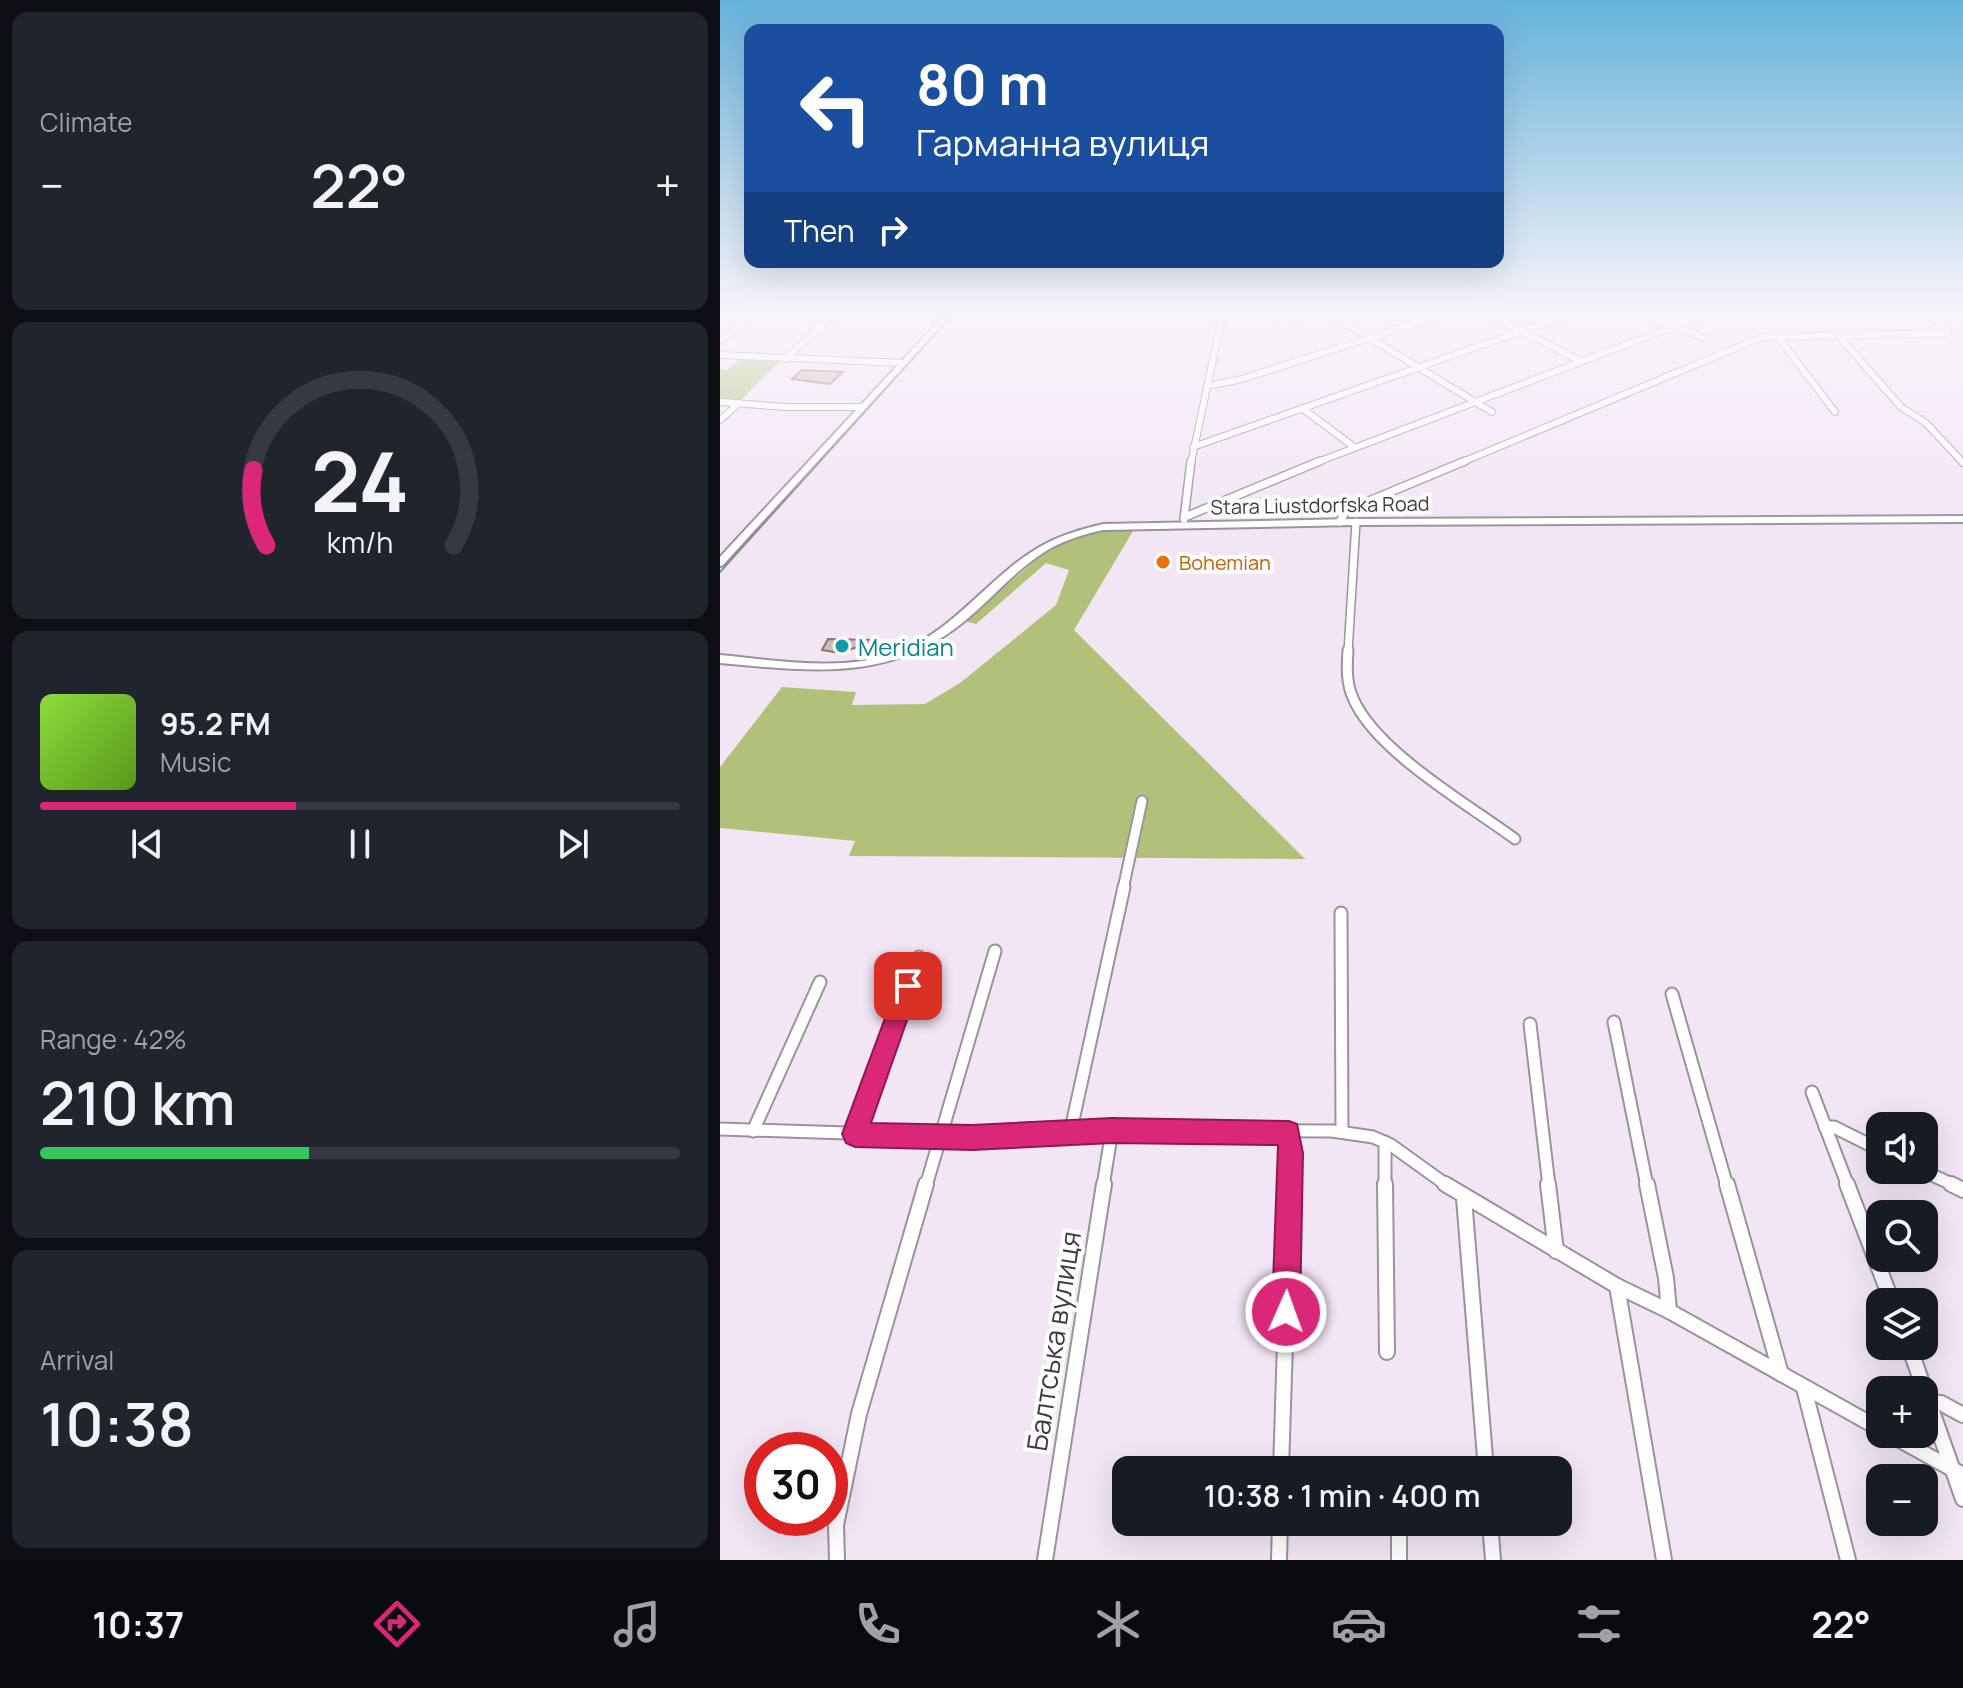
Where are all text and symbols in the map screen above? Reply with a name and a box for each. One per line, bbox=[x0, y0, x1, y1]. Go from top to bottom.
text: 80 m bbox=[916, 45, 1049, 122]
icon: left bbox=[784, 56, 888, 160]
text: Climate bbox=[40, 104, 132, 140]
text: Гарманна вулиця bbox=[916, 118, 1209, 167]
text: 22° bbox=[310, 144, 408, 226]
text: − bbox=[40, 155, 64, 215]
text: + bbox=[655, 155, 680, 215]
icon: right bbox=[871, 208, 915, 252]
text: Then bbox=[784, 210, 855, 251]
text: 24 bbox=[311, 423, 409, 537]
street label: Stara Liustdorfska Road bbox=[1210, 490, 1430, 520]
text: km/h bbox=[327, 524, 393, 563]
place label: Bohemian bbox=[1179, 549, 1271, 576]
marker: Bohemian bbox=[1154, 553, 1172, 571]
place label: Meridian bbox=[858, 630, 954, 663]
marker: Meridian bbox=[833, 637, 851, 655]
text: 95.2 FM bbox=[160, 703, 271, 744]
text: Music bbox=[160, 744, 231, 780]
icon: previous bbox=[125, 822, 169, 866]
icon: pause bbox=[338, 822, 382, 866]
icon: next bbox=[551, 822, 595, 866]
pin bbox=[874, 952, 942, 1020]
icon: arrive bbox=[886, 964, 930, 1008]
text: Range · 42% bbox=[40, 1021, 187, 1057]
text: 210 km bbox=[40, 1061, 235, 1143]
map controls bbox=[1866, 1112, 1938, 1536]
button: sound bbox=[1866, 1112, 1938, 1184]
button: search bbox=[1866, 1200, 1938, 1272]
street label: Балтська вулиця bbox=[1017, 1228, 1089, 1454]
position arrow bbox=[1244, 1270, 1328, 1354]
button: layers bbox=[1866, 1288, 1938, 1360]
text: Arrival bbox=[40, 1342, 114, 1378]
button: + bbox=[1866, 1376, 1938, 1448]
text: 10:38 bbox=[40, 1382, 194, 1464]
speed limit sign: 30 bbox=[744, 1432, 848, 1536]
button: − bbox=[1866, 1464, 1938, 1536]
text: 10:38 · 1 min · 400 m bbox=[1204, 1475, 1480, 1516]
icon: directions bbox=[369, 1596, 425, 1652]
icon: music bbox=[609, 1596, 665, 1652]
icon: phone bbox=[850, 1596, 906, 1652]
icon: climate bbox=[1090, 1596, 1146, 1652]
icon: car bbox=[1331, 1596, 1387, 1652]
icon: filters bbox=[1571, 1596, 1627, 1652]
text: 10:37 bbox=[92, 1600, 184, 1649]
text: 22° bbox=[1812, 1600, 1871, 1649]

